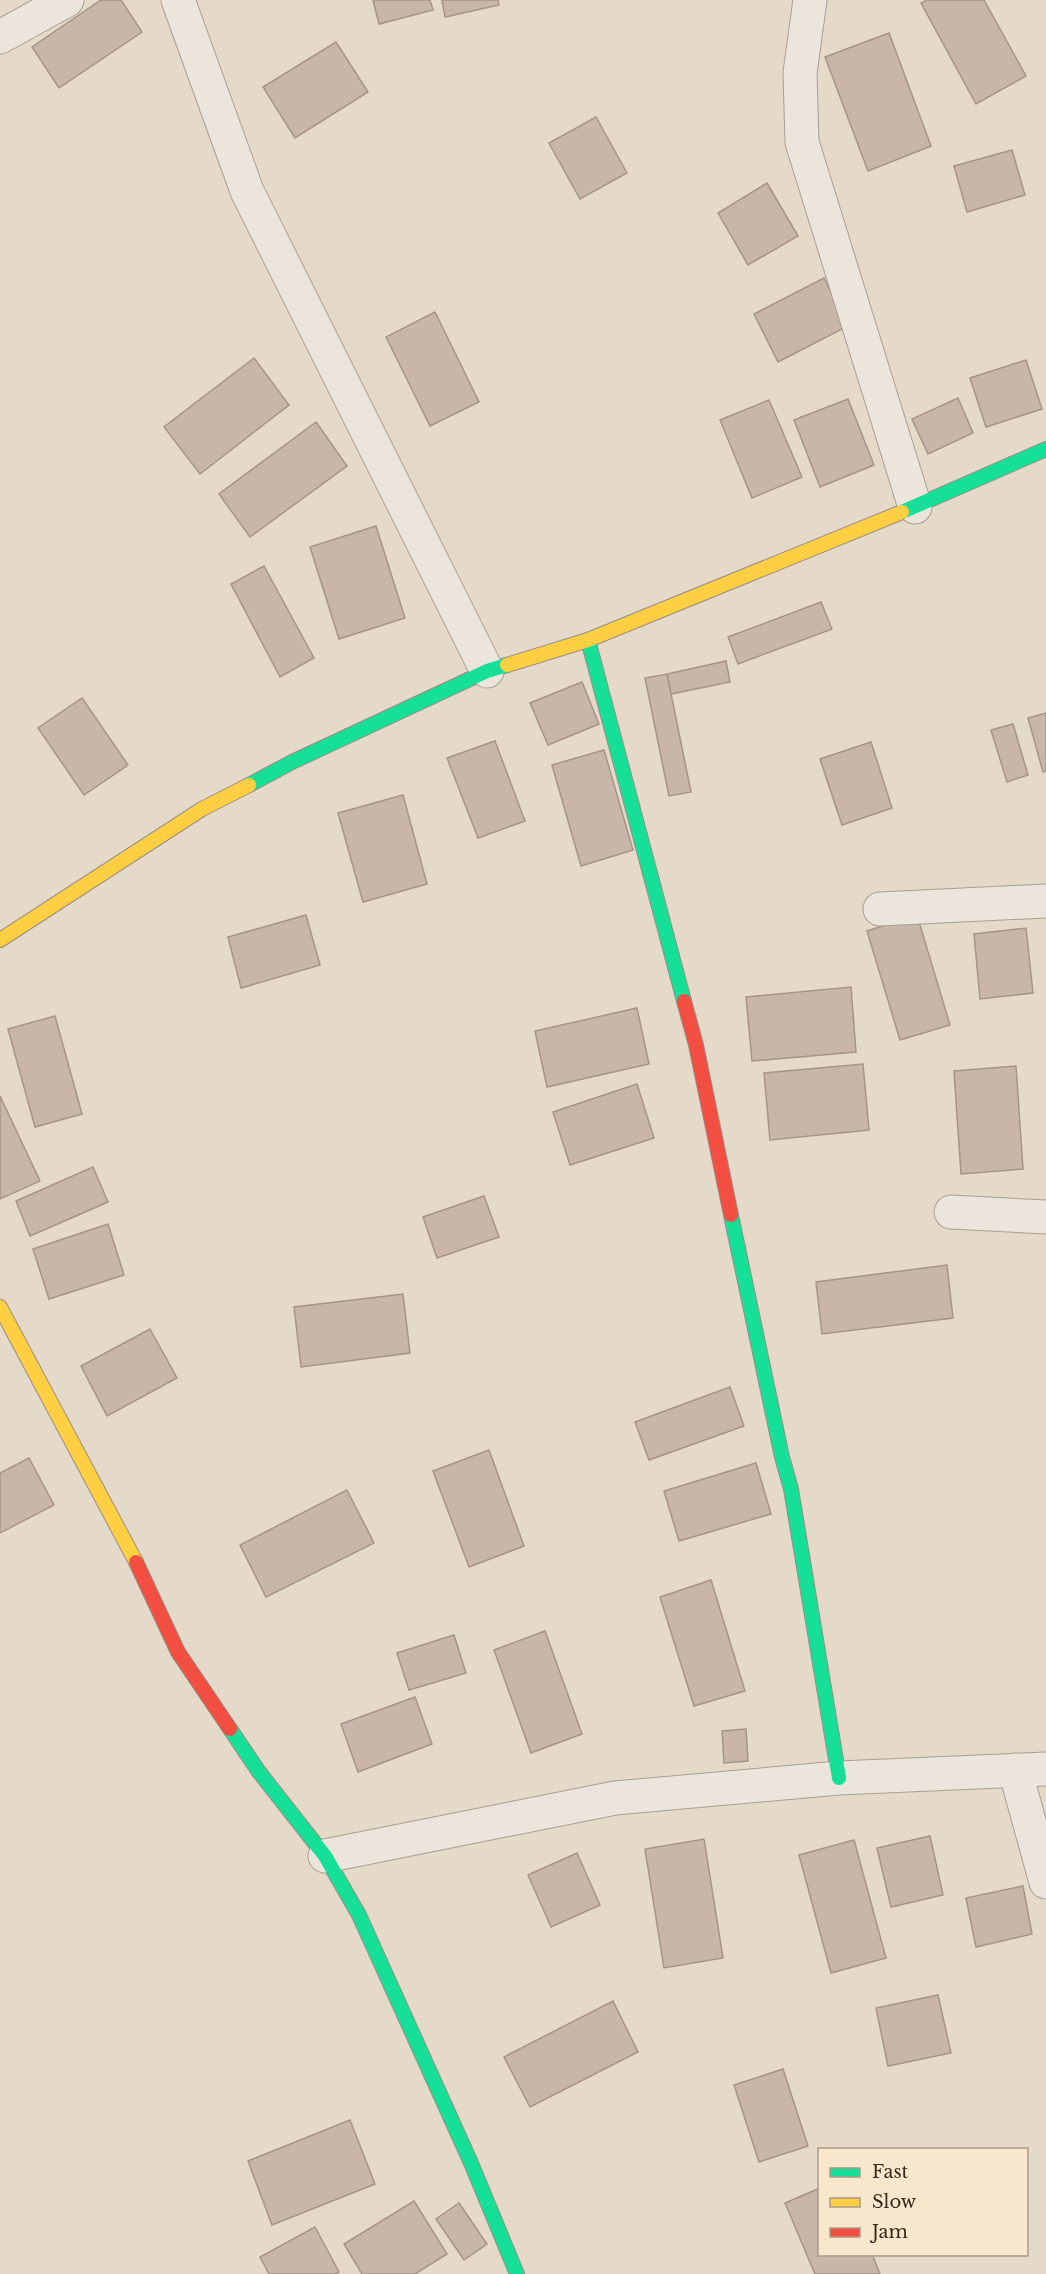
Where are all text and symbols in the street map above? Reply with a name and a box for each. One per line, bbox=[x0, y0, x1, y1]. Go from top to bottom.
legend bbox=[818, 2148, 1028, 2256]
text: Fast bbox=[872, 2161, 909, 2183]
text: Slow bbox=[872, 2191, 917, 2213]
text: Jam bbox=[870, 2221, 908, 2243]

